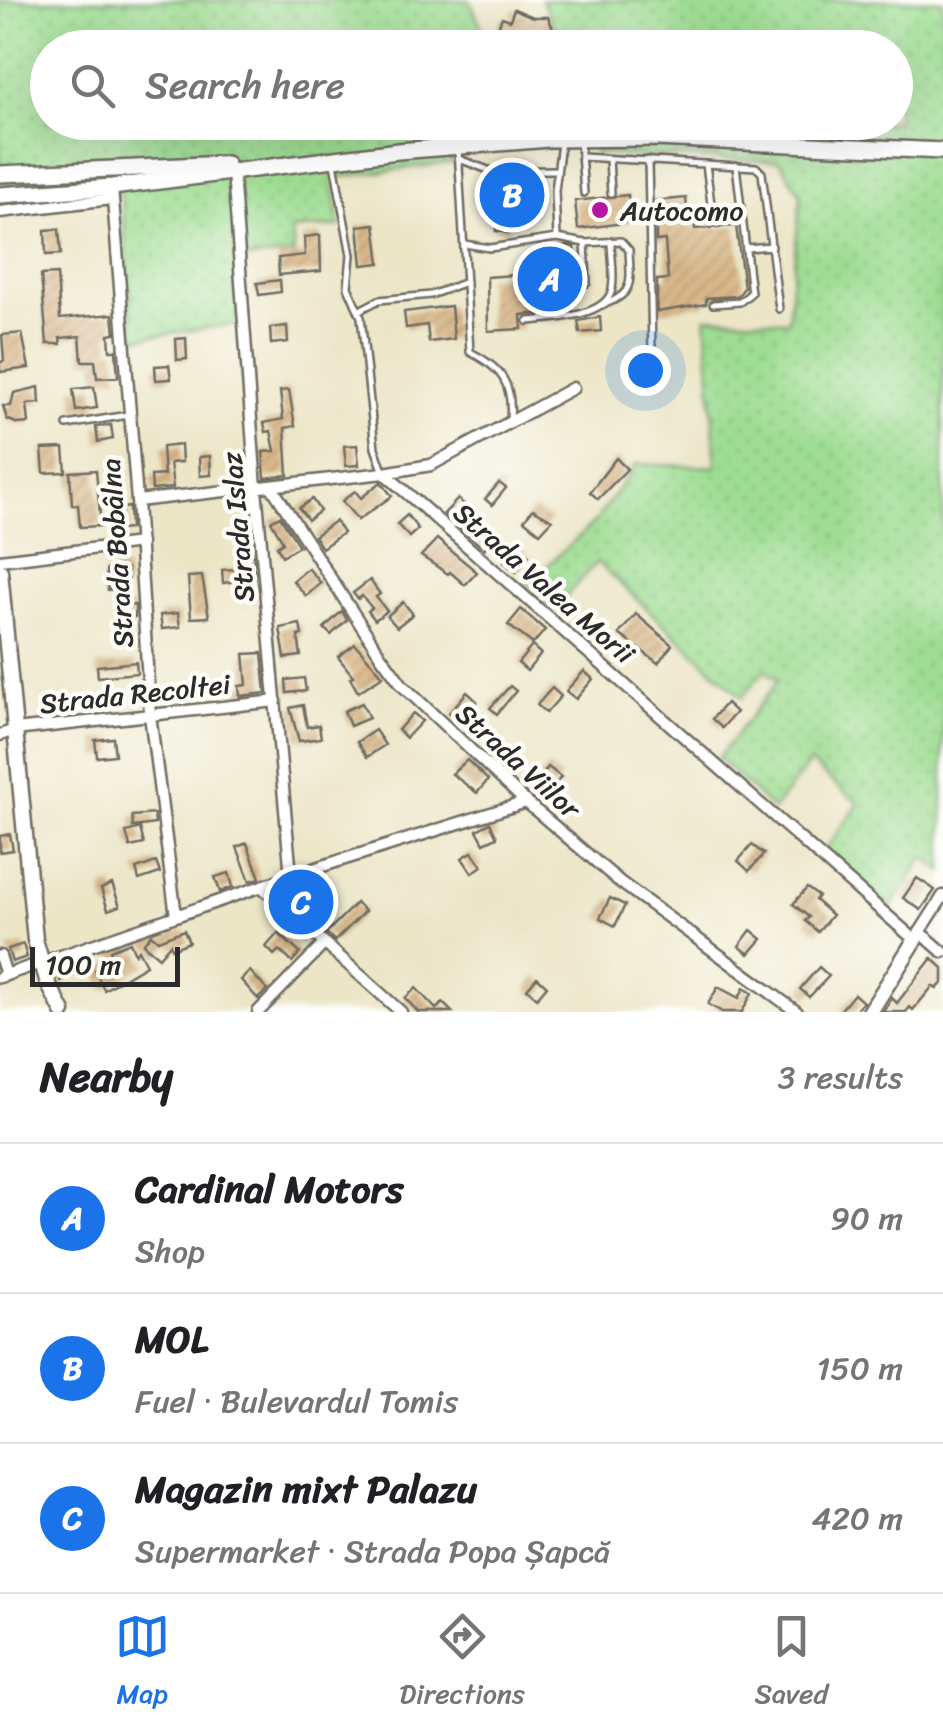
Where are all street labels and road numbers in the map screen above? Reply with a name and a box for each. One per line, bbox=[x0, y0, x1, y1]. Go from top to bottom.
street label: Strada Islaz bbox=[207, 449, 269, 604]
street label: Strada Bobâlna bbox=[86, 457, 148, 649]
street label: Strada Valea Morii bbox=[442, 490, 647, 677]
street label: Strada Recoltei bbox=[37, 659, 234, 728]
street label: Strada Viilor bbox=[444, 691, 593, 832]

